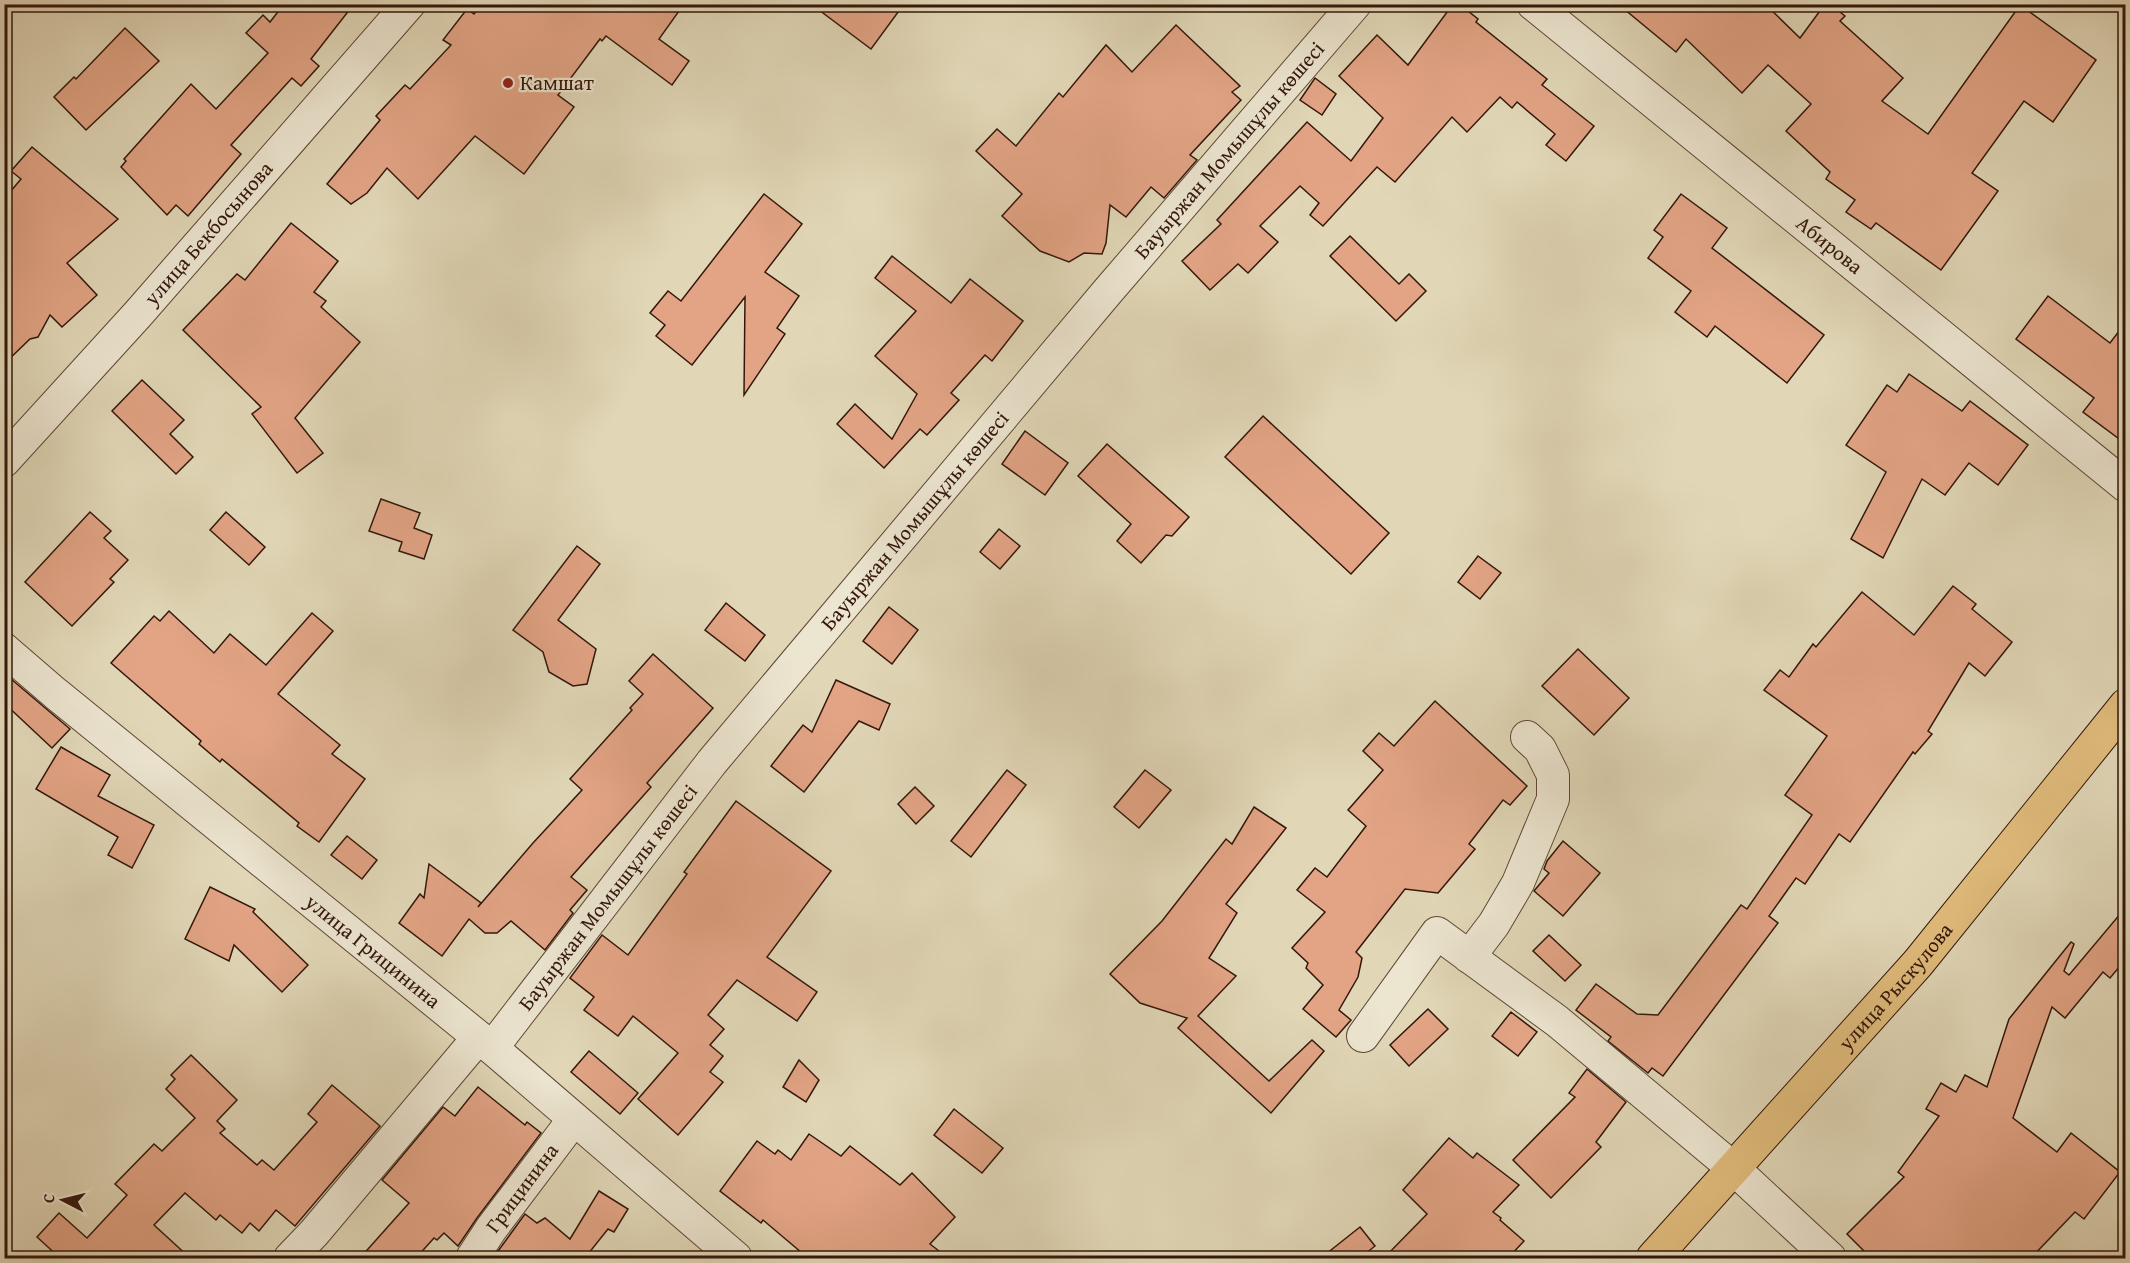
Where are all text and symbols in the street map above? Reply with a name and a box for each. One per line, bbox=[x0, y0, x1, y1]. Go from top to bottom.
street label: Бауыржан Момышұлы көшесі bbox=[1126, 34, 1331, 265]
place label: Камшат bbox=[520, 67, 594, 98]
marker: Камшат bbox=[501, 76, 515, 90]
street label: улица Бекбосынова bbox=[136, 154, 280, 313]
street label: Абирова bbox=[1790, 208, 1870, 281]
street label: Бауыржан Момышұлы көшесі bbox=[813, 404, 1016, 637]
street label: Бауыржан Момышұлы көшесі bbox=[510, 777, 705, 1017]
street label: улица Грицинина bbox=[298, 886, 448, 1015]
street label: улица Рыскулова bbox=[1830, 916, 1960, 1058]
street label: Грицинина bbox=[477, 1136, 566, 1239]
north arrow bbox=[33, 1170, 93, 1230]
text: С bbox=[36, 1192, 61, 1204]

